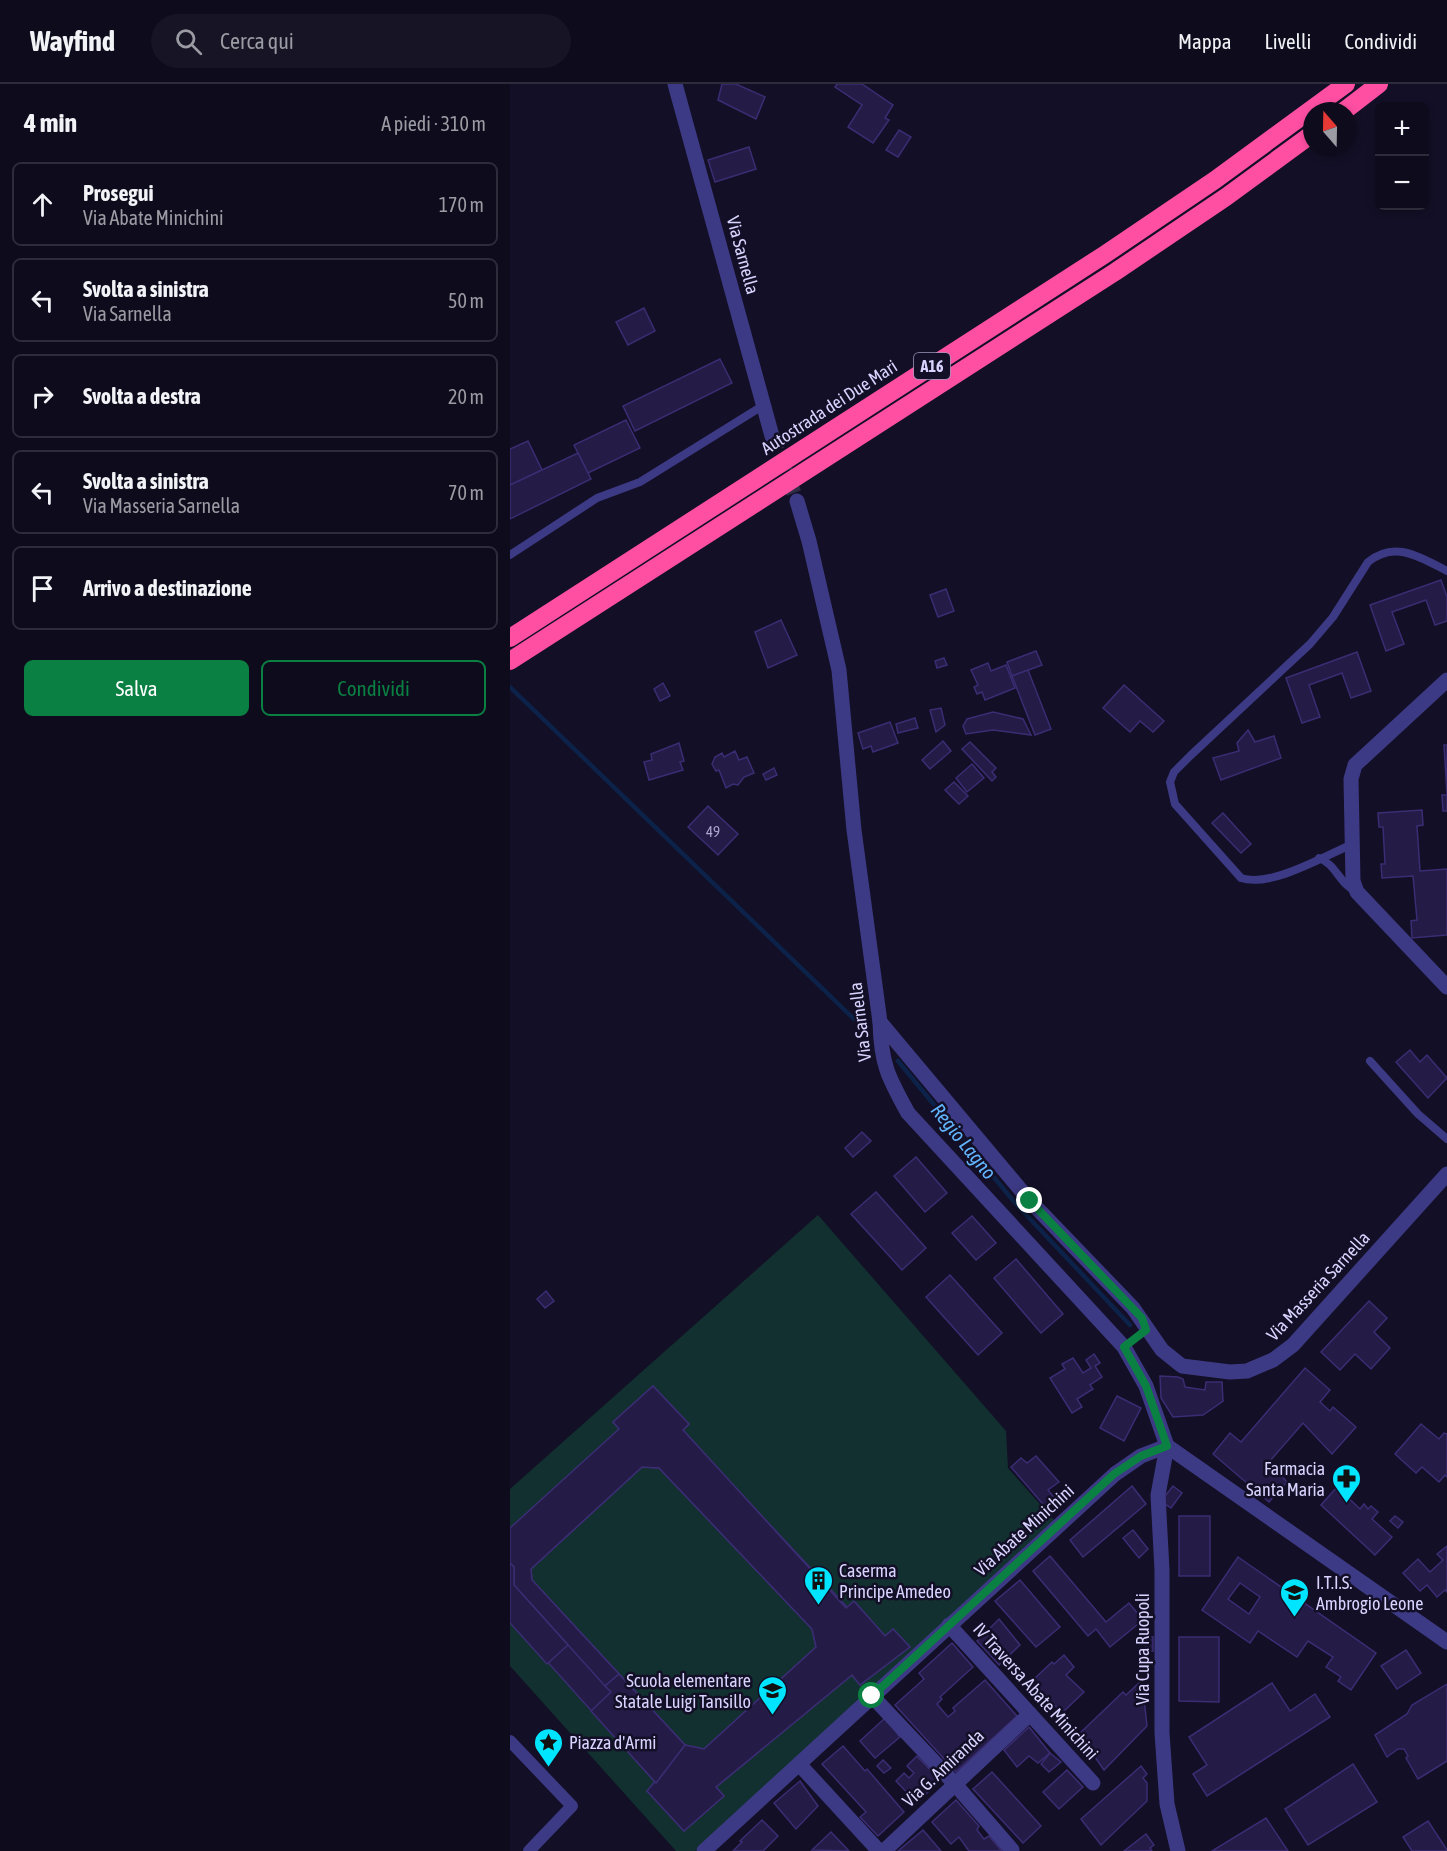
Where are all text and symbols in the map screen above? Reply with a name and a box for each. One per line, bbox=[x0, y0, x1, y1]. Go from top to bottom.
search box bbox=[151, 14, 571, 68]
text: Wayfind bbox=[30, 25, 115, 57]
icon: search bbox=[172, 25, 205, 58]
text: Cerca qui bbox=[220, 28, 294, 54]
text: Mappa bbox=[1178, 29, 1232, 53]
text: Livelli bbox=[1265, 29, 1311, 53]
text: Condividi bbox=[1344, 29, 1417, 53]
north arrow bbox=[1303, 102, 1357, 156]
map controls bbox=[1375, 102, 1429, 210]
button: + bbox=[1375, 102, 1429, 156]
text: 4 min bbox=[24, 108, 77, 138]
text: A piedi · 310 m bbox=[381, 112, 486, 135]
button: − bbox=[1375, 156, 1429, 210]
text: Prosegui bbox=[83, 180, 154, 206]
icon: ahead bbox=[26, 188, 59, 221]
text: 170 m bbox=[439, 193, 484, 216]
text: Via Abate Minichini bbox=[83, 206, 224, 229]
street label: Via Sarnella bbox=[723, 214, 763, 296]
text: Svolta a sinistra bbox=[83, 276, 209, 302]
icon: left bbox=[26, 284, 59, 317]
text: 50 m bbox=[448, 289, 484, 312]
text: Via Sarnella bbox=[83, 302, 172, 325]
road number: A16 bbox=[914, 353, 950, 379]
street label: Autostrada dei Due Mari bbox=[757, 355, 901, 459]
icon: right bbox=[26, 380, 59, 413]
text: Svolta a destra bbox=[83, 383, 201, 409]
text: 20 m bbox=[448, 385, 484, 408]
text: Svolta a sinistra bbox=[83, 468, 209, 494]
icon: left bbox=[26, 476, 59, 509]
text: 70 m bbox=[448, 481, 484, 504]
text: Via Masseria Sarnella bbox=[83, 494, 240, 517]
icon: arrive bbox=[26, 572, 59, 605]
text: Arrivo a destinazione bbox=[83, 575, 252, 601]
button: Salva bbox=[24, 660, 249, 716]
button: Condividi bbox=[261, 660, 486, 716]
house number: 49 bbox=[706, 823, 720, 840]
street label: Via Sarnella bbox=[845, 981, 875, 1063]
water label: Regio Lagno bbox=[927, 1099, 1001, 1183]
route end bbox=[1016, 1187, 1042, 1213]
street label: Via Masseria Sarnella bbox=[1262, 1227, 1374, 1345]
place label: Farmacia Santa Maria bbox=[1246, 1458, 1325, 1500]
pharmacy icon: Farmacia Santa Maria bbox=[1330, 1462, 1362, 1504]
street label: Via Abate Minichini bbox=[970, 1480, 1078, 1580]
place label: Caserma Principe Amedeo bbox=[839, 1560, 951, 1602]
building icon: Caserma Principe Amedeo bbox=[802, 1564, 834, 1606]
place label: I.T.I.S. Ambrogio Leone bbox=[1316, 1572, 1423, 1614]
school or university icon: I.T.I.S. Ambrogio Leone bbox=[1279, 1576, 1311, 1618]
street label: Via Cupa Ruopoli bbox=[1132, 1593, 1153, 1705]
street label: IV Traversa Abate Minichini bbox=[969, 1618, 1103, 1764]
place label: Scuola elementare Statale Luigi Tansillo bbox=[615, 1670, 751, 1712]
school or university icon: Scuola elementare Statale Luigi Tansillo bbox=[756, 1674, 788, 1716]
route start bbox=[858, 1682, 884, 1708]
street label: Via G. Amiranda bbox=[898, 1725, 988, 1811]
place icon: Piazza d'Armi bbox=[532, 1726, 564, 1768]
place label: Piazza d'Armi bbox=[569, 1732, 656, 1753]

